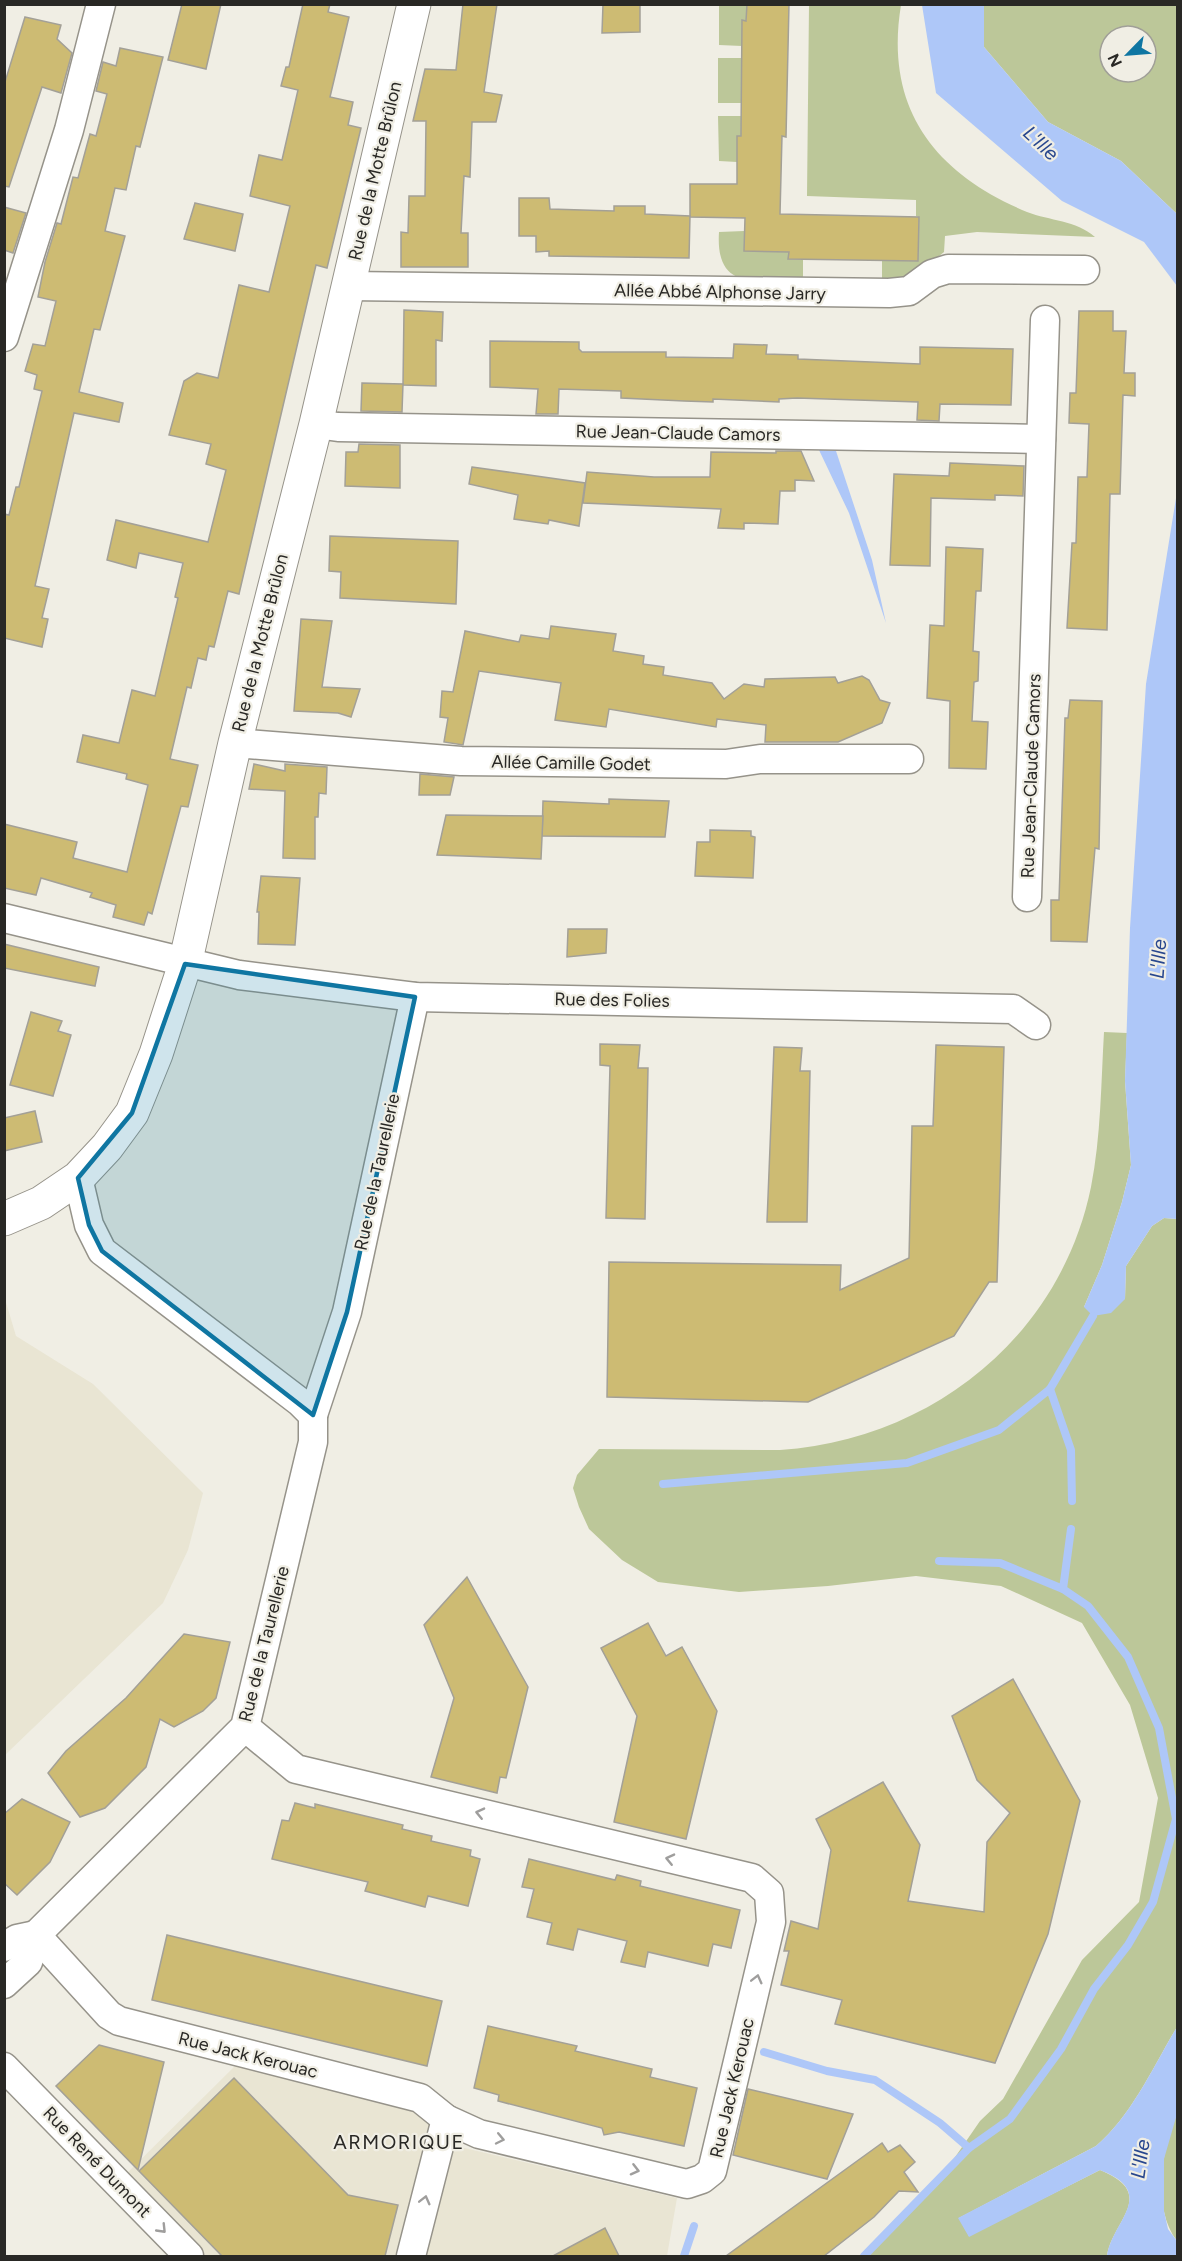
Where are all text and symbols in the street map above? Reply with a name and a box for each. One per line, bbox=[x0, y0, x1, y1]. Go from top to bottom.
north arrow bbox=[1098, 24, 1158, 84]
text: N bbox=[1104, 51, 1126, 70]
street label: Rue de la Motte Brûlon bbox=[344, 79, 406, 263]
water label: L'Ille bbox=[1018, 121, 1064, 165]
street label: Allée Abbé Alphonse Jarry bbox=[614, 279, 827, 305]
street label: Rue Jean-Claude Camors bbox=[575, 420, 781, 446]
street label: Rue de la Motte Brûlon bbox=[227, 552, 293, 734]
street label: Rue Jean-Claude Camors bbox=[1016, 673, 1046, 879]
street label: Allée Camille Godet bbox=[491, 751, 651, 775]
water label: L'Ille bbox=[1145, 938, 1171, 980]
street label: Rue des Folies bbox=[554, 988, 670, 1012]
street label: Rue de la Taurellerie bbox=[350, 1091, 404, 1252]
street label: Rue de la Taurellerie bbox=[234, 1564, 294, 1724]
one-way arrow bbox=[476, 1807, 486, 1820]
one-way arrow bbox=[665, 1853, 675, 1866]
one-way arrow bbox=[750, 1974, 763, 1984]
street label: Rue Jack Kerouac bbox=[705, 2016, 759, 2160]
street label: Rue Jack Kerouac bbox=[176, 2027, 320, 2083]
street label: Rue René Dumont bbox=[38, 2102, 156, 2222]
district label: ARMORIQUE bbox=[333, 2130, 465, 2154]
one-way arrow bbox=[495, 2132, 505, 2145]
water label: L'Ille bbox=[1125, 2138, 1155, 2180]
one-way arrow bbox=[630, 2163, 640, 2176]
one-way arrow bbox=[418, 2195, 431, 2205]
one-way arrow bbox=[155, 2222, 166, 2233]

